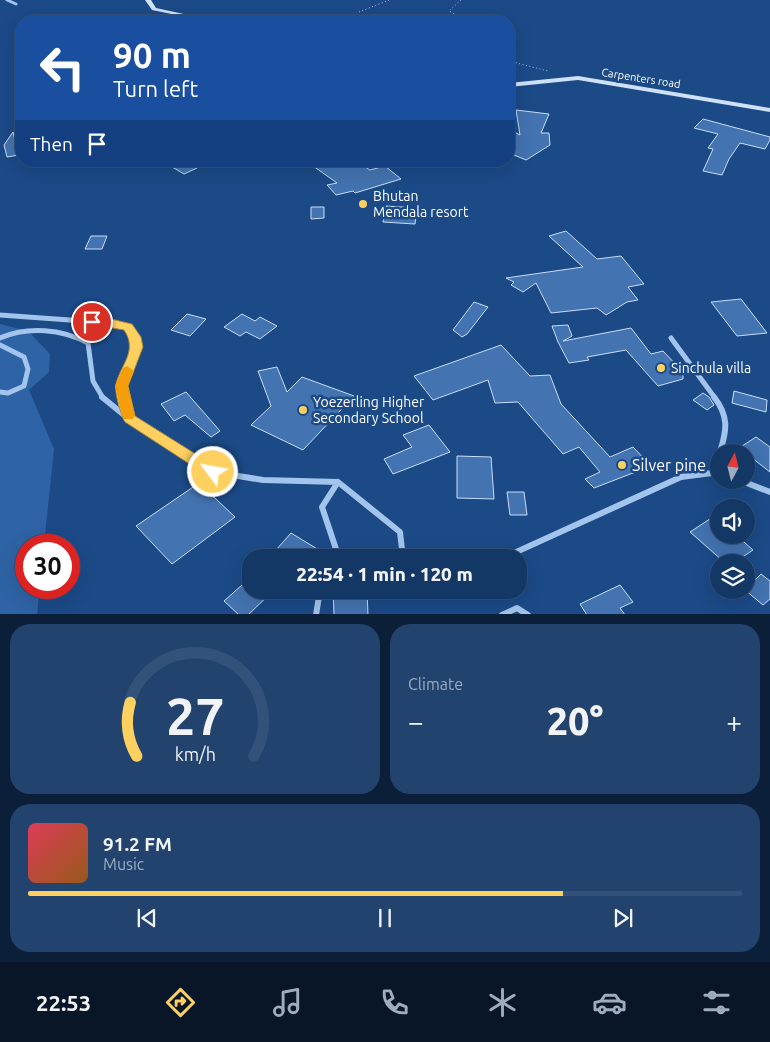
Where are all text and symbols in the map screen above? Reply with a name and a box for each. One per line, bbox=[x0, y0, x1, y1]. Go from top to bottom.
icon: left bbox=[30, 35, 95, 100]
text: 90 m bbox=[113, 35, 191, 75]
street label: Carpenters road bbox=[601, 66, 681, 90]
text: Turn left bbox=[113, 76, 198, 101]
icon: arrive bbox=[83, 130, 111, 158]
text: Then bbox=[30, 133, 73, 155]
place label: Bhutan Mendala resort bbox=[373, 188, 469, 220]
marker: Bhutan Mendala resort bbox=[357, 198, 369, 210]
pin bbox=[71, 301, 113, 343]
icon: arrive bbox=[78, 308, 106, 336]
place label: Sinchula villa bbox=[671, 360, 751, 376]
marker: Sinchula villa bbox=[655, 362, 667, 374]
place label: Yoezerling Higher Secondary School bbox=[313, 394, 425, 426]
marker: Yoezerling Higher Secondary School bbox=[297, 404, 309, 416]
north arrow bbox=[710, 444, 755, 489]
map controls bbox=[710, 444, 755, 599]
position arrow bbox=[186, 445, 238, 497]
place label: Silver pine bbox=[632, 456, 706, 474]
marker: Silver pine bbox=[616, 459, 628, 471]
button: sound bbox=[710, 499, 755, 544]
speed limit sign: 30 bbox=[15, 534, 80, 599]
button: layers bbox=[710, 554, 755, 599]
text: 22:54 · 1 min · 120 m bbox=[296, 563, 473, 585]
text: Climate bbox=[408, 675, 463, 693]
text: 27 bbox=[166, 687, 224, 745]
text: 20° bbox=[547, 700, 603, 742]
text: − bbox=[408, 706, 424, 737]
text: + bbox=[726, 706, 742, 737]
text: km/h bbox=[174, 744, 216, 764]
text: 91.2 FM bbox=[103, 833, 172, 855]
text: Music bbox=[103, 855, 144, 873]
icon: previous bbox=[133, 904, 161, 932]
icon: pause bbox=[371, 904, 399, 932]
icon: next bbox=[609, 904, 637, 932]
icon: directions bbox=[163, 985, 198, 1020]
icon: music bbox=[270, 985, 305, 1020]
icon: phone bbox=[377, 985, 412, 1020]
icon: climate bbox=[485, 985, 520, 1020]
icon: car bbox=[592, 985, 627, 1020]
icon: filters bbox=[699, 985, 734, 1020]
text: 22:53 bbox=[36, 990, 91, 1015]

